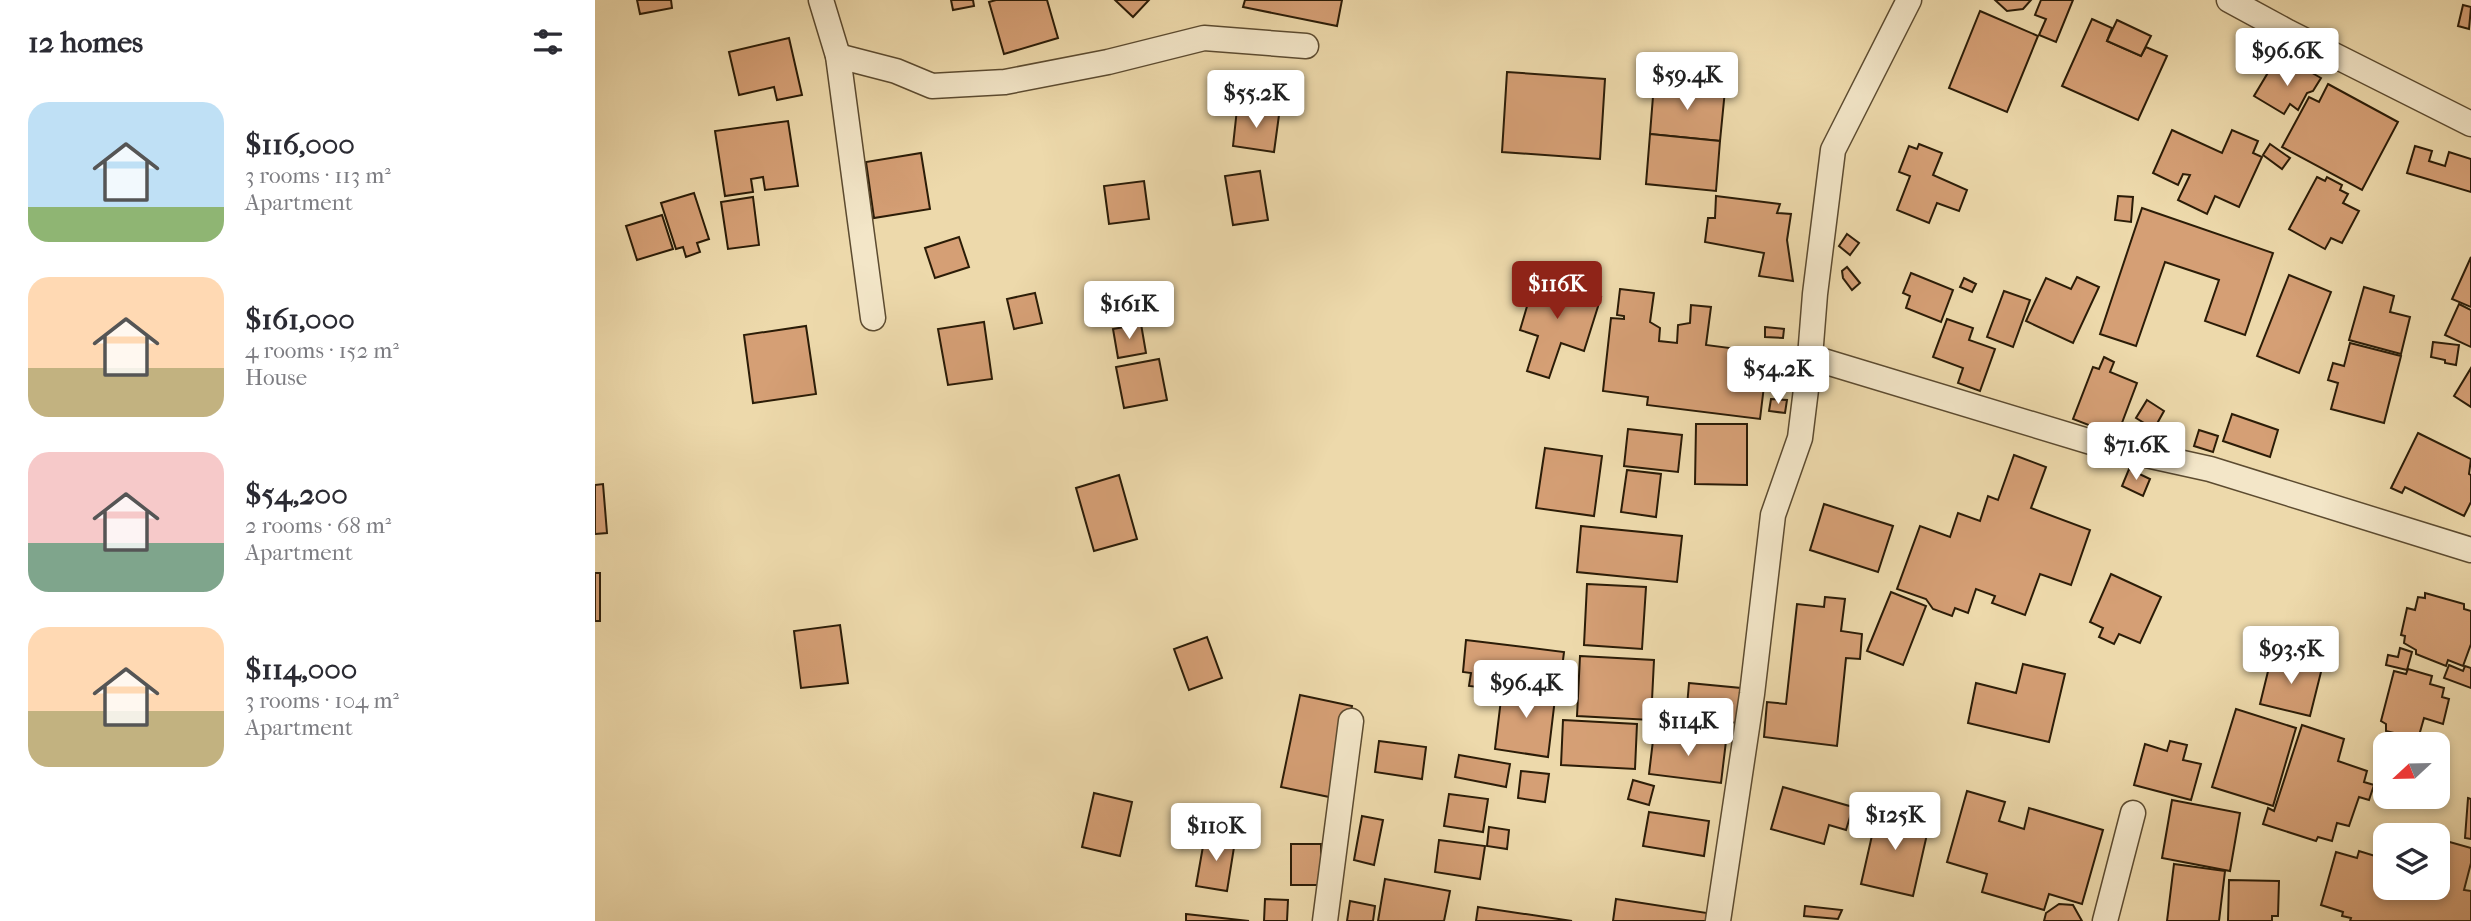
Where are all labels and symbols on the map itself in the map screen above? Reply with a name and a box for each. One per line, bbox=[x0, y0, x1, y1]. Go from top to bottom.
pin: $96.6K bbox=[2230, 28, 2344, 88]
pin: $59.4K bbox=[1630, 52, 1744, 112]
pin: $55.2K bbox=[1199, 71, 1313, 130]
pin: $116K bbox=[1508, 262, 1606, 321]
pin: $161K bbox=[1080, 282, 1178, 341]
pin: $54.2K bbox=[1721, 346, 1835, 406]
pin: $71.6K bbox=[2079, 422, 2193, 482]
pin: $93.5K bbox=[2234, 626, 2348, 686]
pin: $96.4K bbox=[1469, 660, 1583, 720]
pin: $114K bbox=[1639, 698, 1737, 758]
north arrow bbox=[2373, 732, 2450, 808]
pin: $125K bbox=[1846, 792, 1944, 852]
pin: $110K bbox=[1167, 804, 1265, 863]

